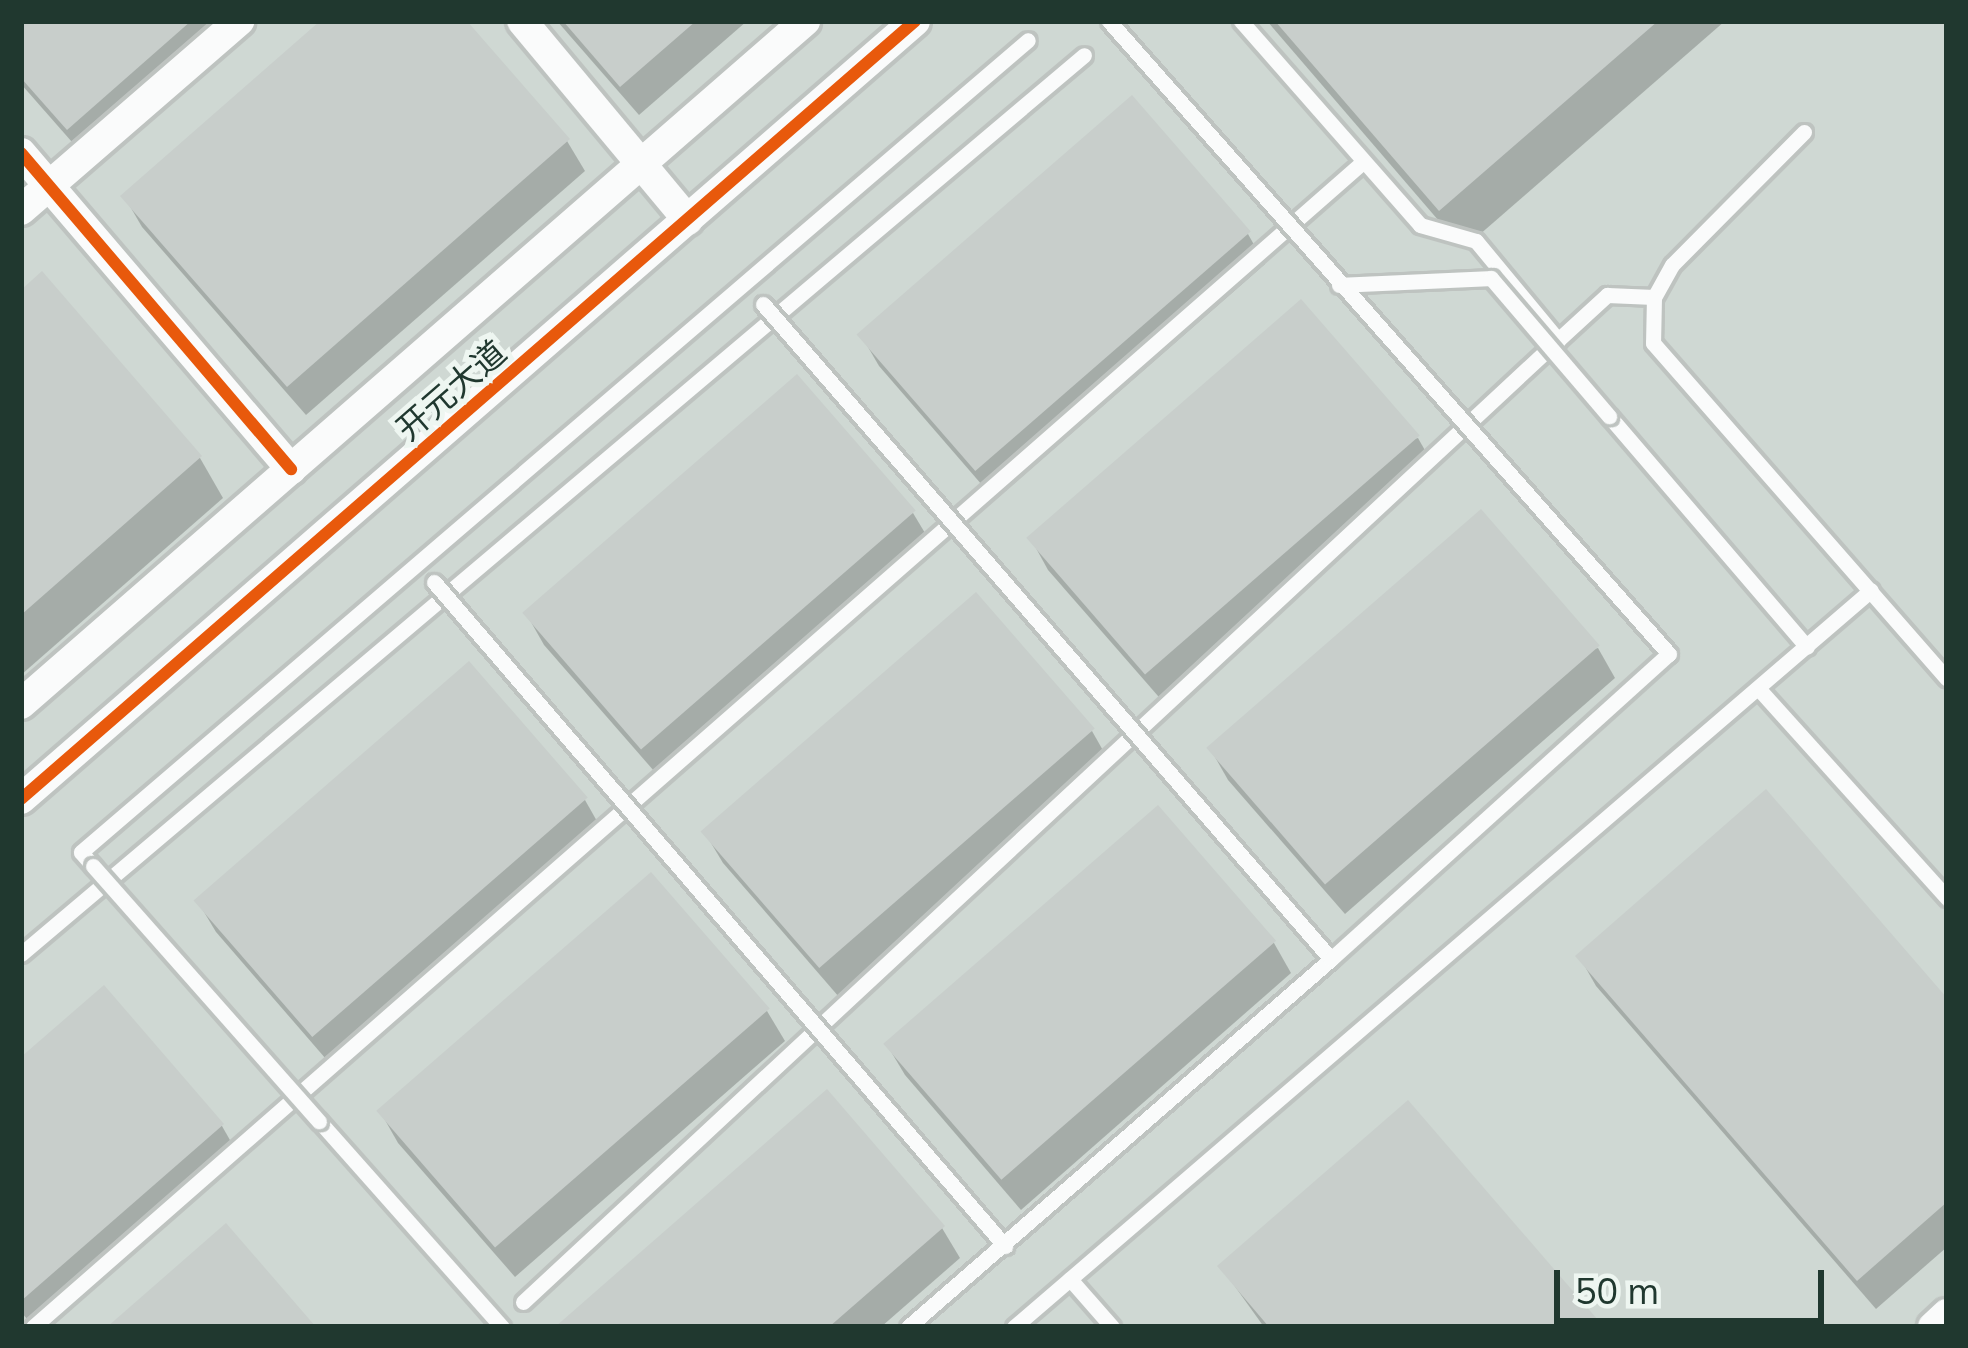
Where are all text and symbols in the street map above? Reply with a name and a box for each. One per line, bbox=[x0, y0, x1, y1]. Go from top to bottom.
street label: 开元大道 bbox=[388, 332, 514, 448]
scale bar bbox=[1560, 1246, 1830, 1320]
text: 50 m bbox=[1575, 1268, 1659, 1313]

